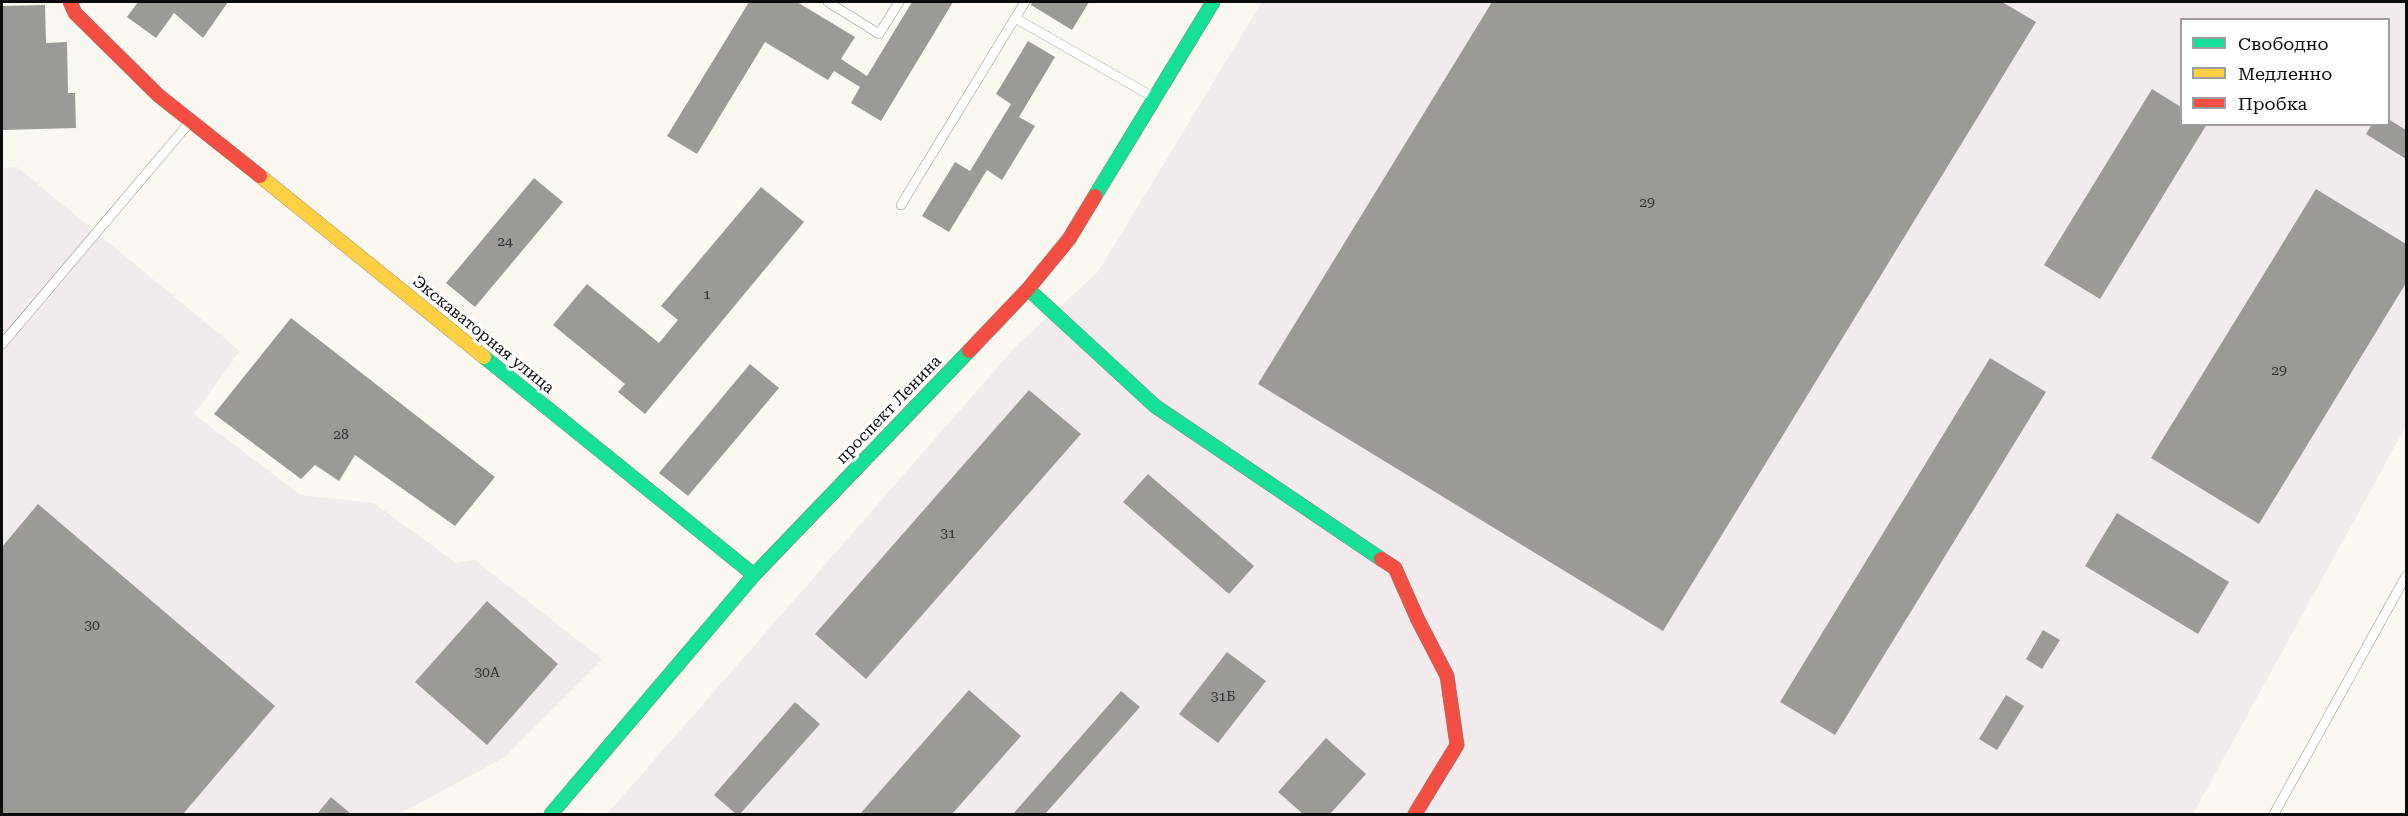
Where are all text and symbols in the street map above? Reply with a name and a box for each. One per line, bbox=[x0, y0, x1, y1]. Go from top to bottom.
legend bbox=[2180, 18, 2390, 126]
text: Свободно bbox=[2238, 33, 2328, 54]
text: Медленно bbox=[2238, 63, 2332, 84]
text: Пробка bbox=[2238, 93, 2307, 114]
house number: 29 bbox=[1639, 195, 1655, 211]
house number: 24 bbox=[497, 234, 513, 250]
street label: Экскаваторная улица bbox=[408, 272, 558, 398]
house number: 1 bbox=[703, 287, 711, 303]
street label: проспект Ленина bbox=[832, 352, 946, 468]
house number: 29 bbox=[2271, 363, 2287, 379]
house number: 28 bbox=[333, 427, 349, 443]
house number: 31 bbox=[940, 526, 956, 542]
house number: 30 bbox=[84, 618, 100, 634]
house number: 30А bbox=[474, 665, 500, 681]
house number: 31Б bbox=[1211, 689, 1235, 705]

